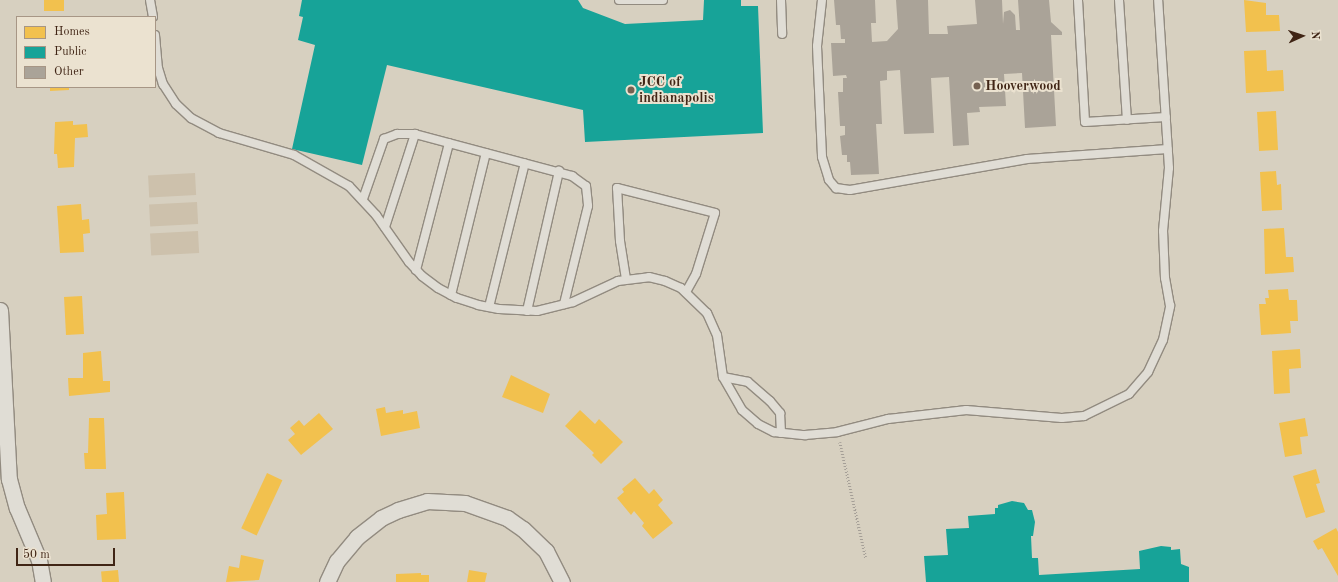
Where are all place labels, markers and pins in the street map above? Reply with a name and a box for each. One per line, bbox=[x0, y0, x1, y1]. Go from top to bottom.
place label: JCC of indianapolis bbox=[639, 74, 714, 106]
place label: Hooverwood bbox=[985, 78, 1061, 94]
marker: Hooverwood bbox=[972, 81, 982, 91]
marker: JCC of indianapolis bbox=[626, 85, 636, 95]

